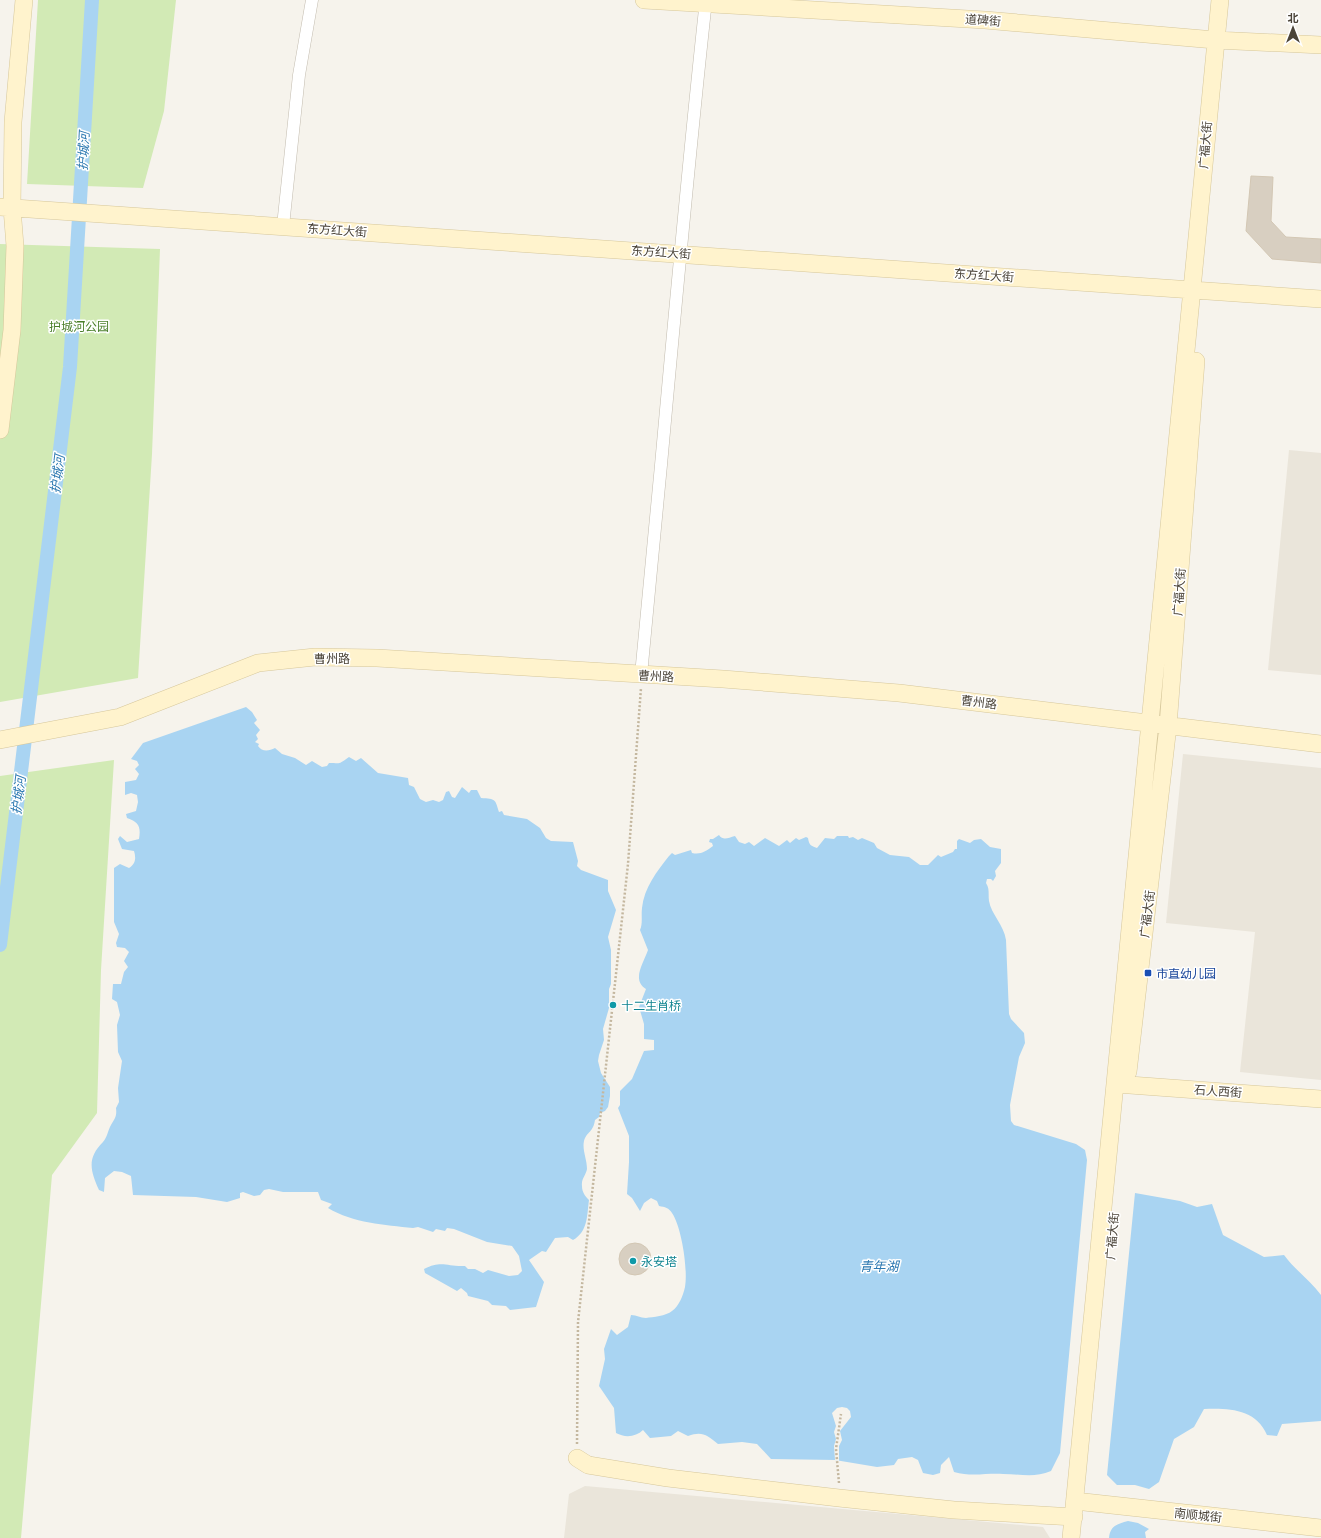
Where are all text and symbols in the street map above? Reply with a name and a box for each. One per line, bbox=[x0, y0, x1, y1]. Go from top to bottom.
north arrow bbox=[1273, 8, 1313, 48]
street label: 道碑街 bbox=[965, 12, 1001, 28]
text: 北 bbox=[1288, 12, 1299, 24]
street label: 广福大街 bbox=[1196, 121, 1214, 169]
water label: 护城河 bbox=[75, 128, 91, 171]
street label: 东方红大街 bbox=[307, 221, 367, 239]
street label: 东方红大街 bbox=[631, 243, 691, 261]
street label: 东方红大街 bbox=[954, 266, 1014, 284]
park label: 护城河公园 bbox=[49, 320, 109, 333]
water label: 护城河 bbox=[48, 451, 67, 494]
street label: 广福大街 bbox=[1171, 568, 1187, 616]
street label: 曹州路 bbox=[314, 652, 350, 665]
street label: 曹州路 bbox=[638, 669, 674, 683]
street label: 曹州路 bbox=[960, 693, 998, 711]
water label: 护城河 bbox=[9, 772, 28, 815]
street label: 广福大街 bbox=[1138, 889, 1156, 939]
place label: 市直幼儿园 bbox=[1156, 967, 1216, 980]
marker: 市直幼儿园 bbox=[1143, 968, 1153, 978]
place label: 十二生肖桥 bbox=[621, 999, 681, 1012]
marker: 十二生肖桥 bbox=[608, 1000, 618, 1010]
street label: 石人西街 bbox=[1194, 1083, 1242, 1099]
street label: 广福大街 bbox=[1103, 1212, 1121, 1260]
place label: 永安塔 bbox=[641, 1255, 677, 1268]
marker: 永安塔 bbox=[628, 1256, 638, 1266]
water label: 青年湖 bbox=[859, 1259, 900, 1273]
street label: 南顺城街 bbox=[1173, 1506, 1223, 1524]

